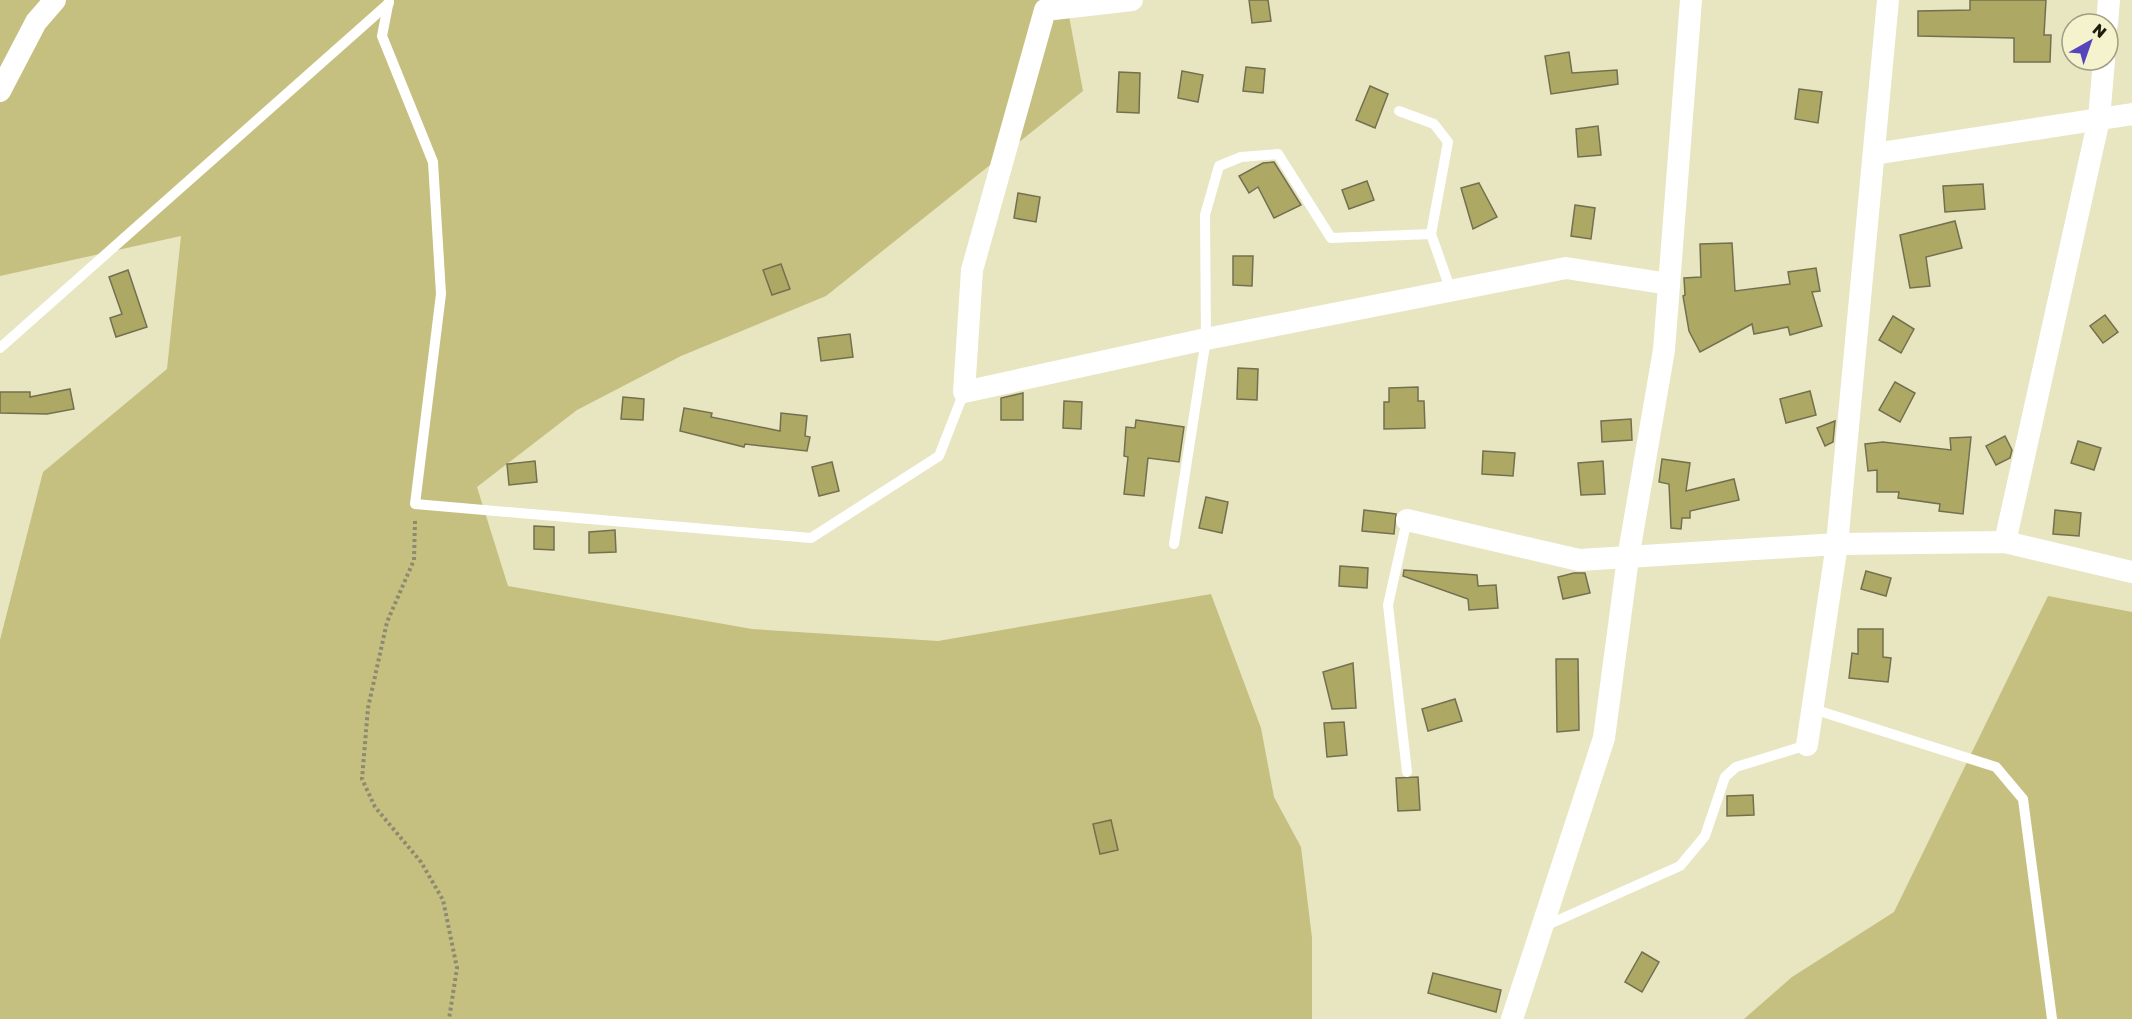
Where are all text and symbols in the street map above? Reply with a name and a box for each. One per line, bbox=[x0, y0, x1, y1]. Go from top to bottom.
north arrow bbox=[2060, 12, 2120, 72]
text: N bbox=[2089, 19, 2111, 42]

